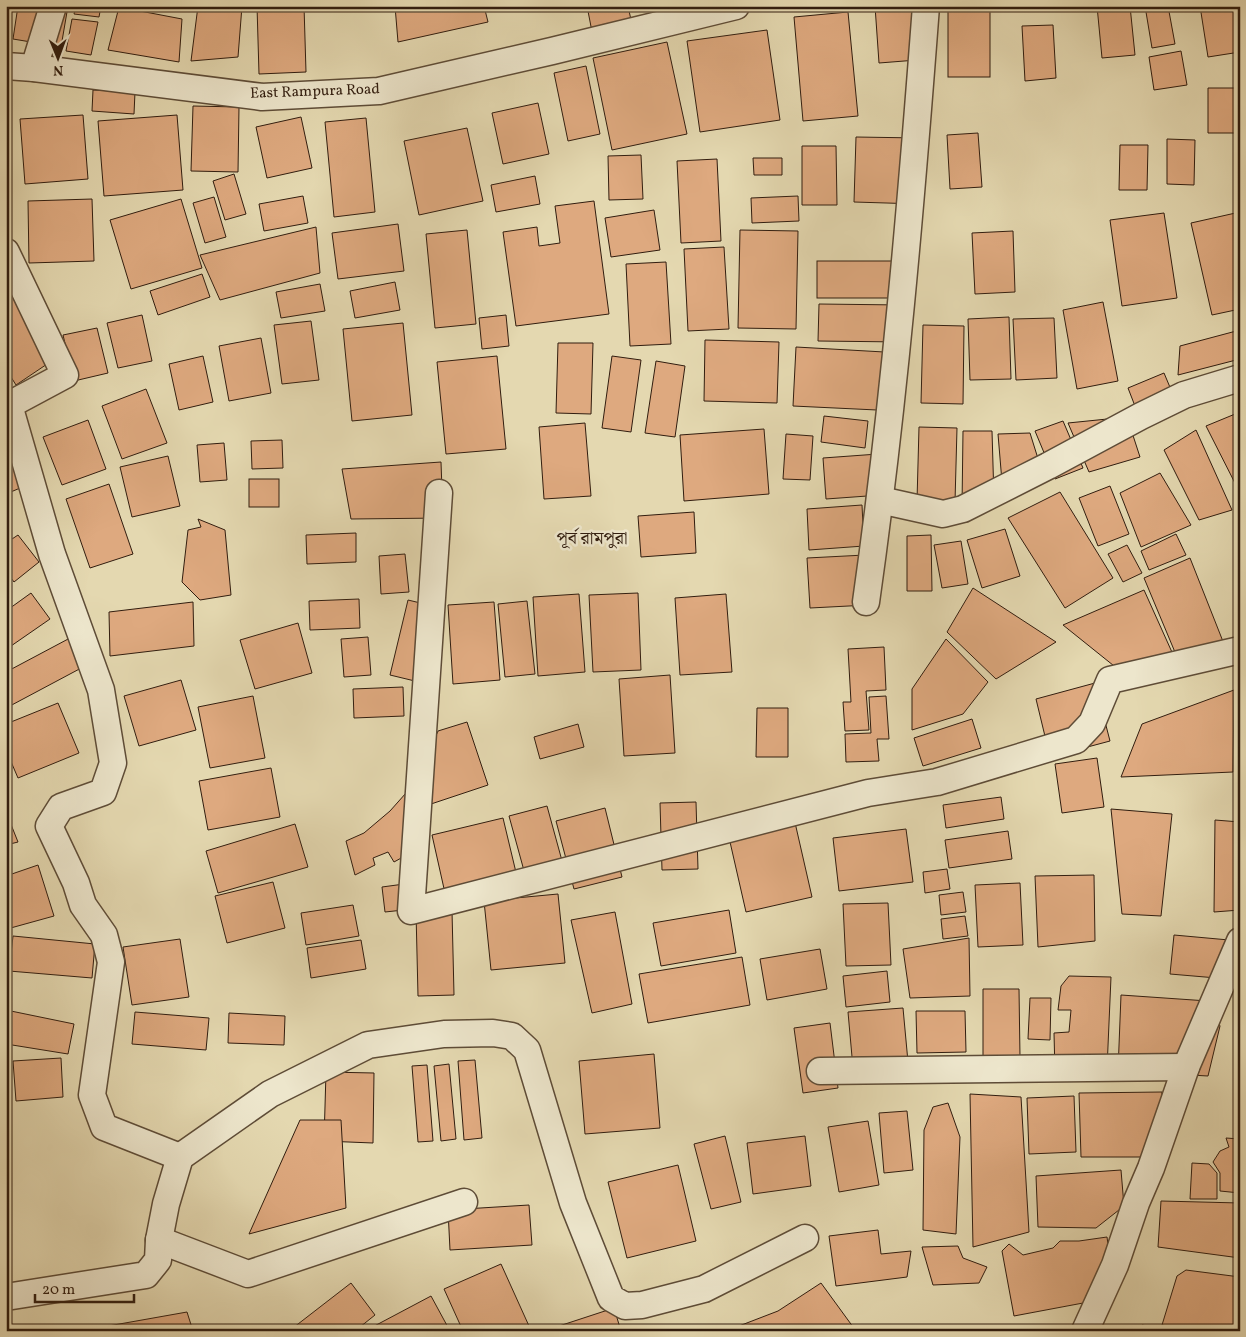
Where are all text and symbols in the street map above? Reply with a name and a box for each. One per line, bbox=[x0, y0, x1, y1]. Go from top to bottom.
north arrow bbox=[32, 32, 82, 82]
text: N bbox=[53, 60, 63, 79]
street label: East Rampura Road bbox=[250, 79, 380, 105]
district label: পূর্ব রামপুরা bbox=[556, 527, 628, 552]
scale bar bbox=[35, 1272, 134, 1304]
text: 20 m bbox=[42, 1280, 75, 1301]

